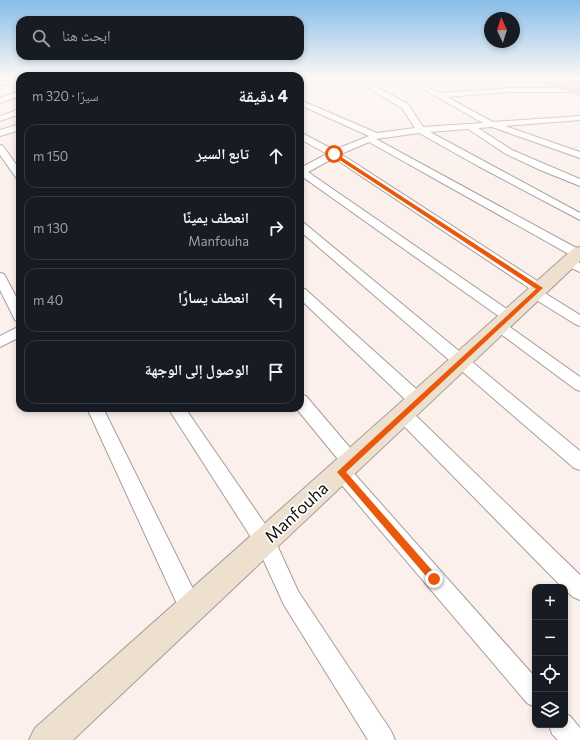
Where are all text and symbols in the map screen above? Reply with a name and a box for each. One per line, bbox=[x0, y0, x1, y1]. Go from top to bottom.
north arrow bbox=[484, 12, 520, 48]
search box bbox=[16, 16, 304, 60]
text: ابحث هنا bbox=[62, 26, 111, 44]
icon: search bbox=[30, 27, 52, 49]
text: 4 دقيقة bbox=[239, 85, 288, 106]
text: سيرًا · 320 m bbox=[32, 88, 99, 104]
text: تابع السير bbox=[196, 144, 249, 162]
icon: ahead bbox=[265, 145, 287, 167]
route start bbox=[325, 145, 343, 163]
text: 150 m bbox=[33, 148, 68, 164]
text: انعطف يمينًا bbox=[183, 208, 249, 226]
icon: right bbox=[265, 217, 287, 239]
text: 130 m bbox=[33, 220, 68, 236]
text: Manfouha bbox=[188, 233, 249, 249]
text: انعطف يسارًا bbox=[178, 288, 249, 306]
icon: left bbox=[265, 289, 287, 311]
text: 40 m bbox=[33, 292, 63, 308]
text: الوصول إلى الوجهة bbox=[145, 360, 249, 378]
icon: arrive bbox=[265, 361, 287, 383]
street label: Manfouha bbox=[260, 477, 332, 547]
route end bbox=[425, 570, 443, 588]
map controls bbox=[532, 584, 568, 728]
button: + bbox=[532, 584, 568, 620]
button: − bbox=[532, 620, 568, 656]
button: locate bbox=[532, 656, 568, 692]
button: layers bbox=[532, 692, 568, 728]

